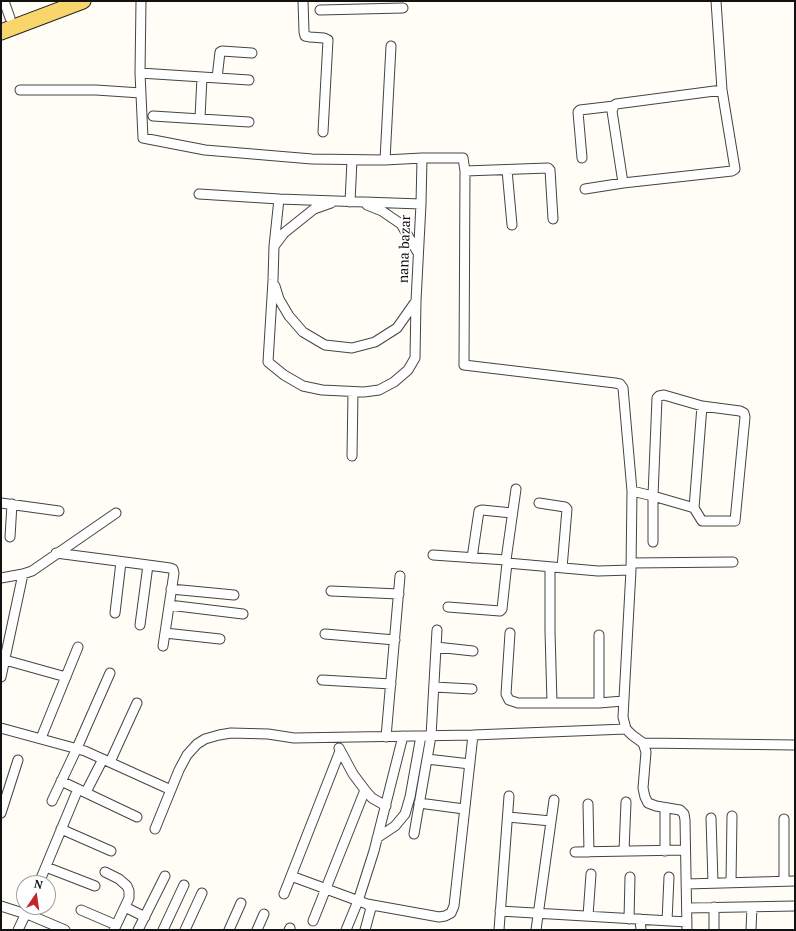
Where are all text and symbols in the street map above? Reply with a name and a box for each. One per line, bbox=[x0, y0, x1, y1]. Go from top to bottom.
street label: nana bazar bbox=[395, 215, 415, 283]
north arrow bbox=[16, 875, 56, 915]
text: N bbox=[33, 877, 44, 892]

